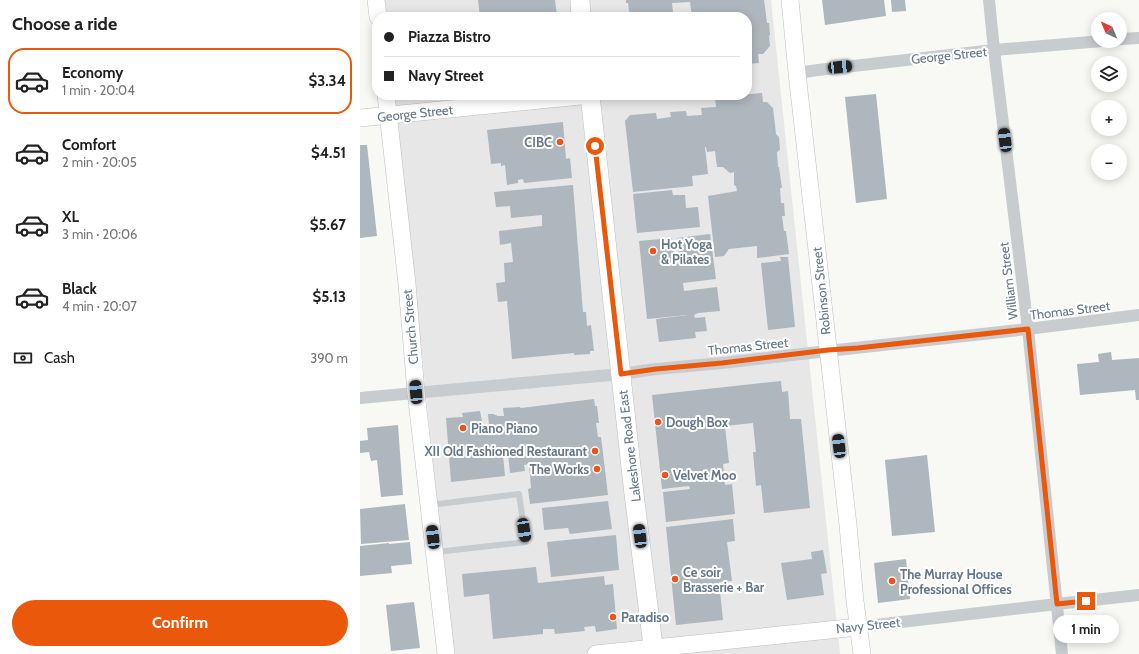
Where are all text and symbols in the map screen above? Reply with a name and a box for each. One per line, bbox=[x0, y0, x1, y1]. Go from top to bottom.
north arrow bbox=[1091, 12, 1127, 48]
map controls bbox=[1091, 12, 1127, 180]
text: Choose a ride bbox=[12, 13, 117, 35]
text: Piazza Bistro bbox=[408, 28, 491, 46]
street label: George Street bbox=[910, 43, 988, 67]
button: layers bbox=[1091, 56, 1127, 92]
car bbox=[827, 60, 853, 74]
icon: car bbox=[14, 63, 50, 99]
text: Economy bbox=[62, 64, 123, 82]
text: Navy Street bbox=[408, 67, 484, 85]
text: $3.34 bbox=[308, 72, 346, 90]
text: 1 min · 20:04 bbox=[62, 82, 135, 98]
button: + bbox=[1091, 100, 1127, 136]
street label: George Street bbox=[376, 101, 454, 125]
car bbox=[998, 127, 1012, 153]
place label: CIBC bbox=[524, 134, 552, 150]
icon: car bbox=[14, 135, 50, 171]
text: Comfort bbox=[62, 136, 116, 154]
marker: CIBC bbox=[555, 137, 565, 147]
route start bbox=[586, 137, 604, 155]
text: $4.51 bbox=[311, 144, 346, 162]
button: − bbox=[1091, 144, 1127, 180]
text: 2 min · 20:05 bbox=[62, 154, 137, 170]
icon: car bbox=[14, 207, 50, 243]
text: XL bbox=[62, 208, 79, 226]
text: $5.67 bbox=[310, 216, 346, 234]
text: 3 min · 20:06 bbox=[62, 226, 137, 242]
place label: Hot Yoga & Pilates bbox=[661, 236, 713, 267]
street label: William Street bbox=[995, 241, 1021, 321]
marker: Hot Yoga & Pilates bbox=[648, 246, 658, 256]
street label: Robinson Street bbox=[808, 246, 834, 336]
icon: car bbox=[14, 279, 50, 315]
text: Black bbox=[62, 280, 97, 298]
text: $5.13 bbox=[313, 288, 346, 306]
street label: Church Street bbox=[399, 288, 421, 365]
street label: Thomas Street bbox=[1029, 297, 1111, 323]
text: 4 min · 20:07 bbox=[62, 298, 137, 314]
street label: Thomas Street bbox=[707, 334, 789, 358]
icon: cash bbox=[12, 347, 34, 369]
text: Cash bbox=[44, 349, 75, 367]
text: 390 m bbox=[310, 350, 348, 366]
car bbox=[409, 380, 423, 404]
street label: Lakeshore Road East bbox=[614, 389, 644, 503]
place label: Dough Box bbox=[666, 414, 729, 430]
marker: Dough Box bbox=[653, 417, 663, 427]
place label: Piano Piano bbox=[471, 420, 538, 436]
marker: Piano Piano bbox=[458, 423, 468, 433]
car bbox=[832, 433, 846, 459]
place label: XII Old Fashioned Restaurant bbox=[423, 443, 588, 459]
marker: XII Old Fashioned Restaurant bbox=[590, 446, 600, 456]
place label: The Works bbox=[530, 461, 589, 477]
marker: The Works bbox=[592, 464, 602, 474]
place label: Velvet Moo bbox=[673, 467, 737, 483]
marker: Velvet Moo bbox=[660, 470, 670, 480]
car bbox=[516, 517, 532, 543]
car bbox=[633, 523, 647, 549]
car bbox=[426, 524, 440, 550]
place label: Ce soir Brasserie + Bar bbox=[683, 564, 765, 595]
place label: The Murray House Professional Offices bbox=[900, 566, 1012, 597]
marker: Ce soir Brasserie + Bar bbox=[670, 574, 680, 584]
marker: The Murray House Professional Offices bbox=[887, 576, 897, 586]
route end bbox=[1077, 592, 1095, 610]
button: Confirm bbox=[12, 600, 348, 646]
place label: Paradiso bbox=[621, 609, 670, 625]
marker: Paradiso bbox=[608, 612, 618, 622]
street label: Navy Street bbox=[835, 614, 901, 636]
callout: 1 min bbox=[1053, 615, 1119, 643]
text: 1 min bbox=[1071, 621, 1101, 637]

